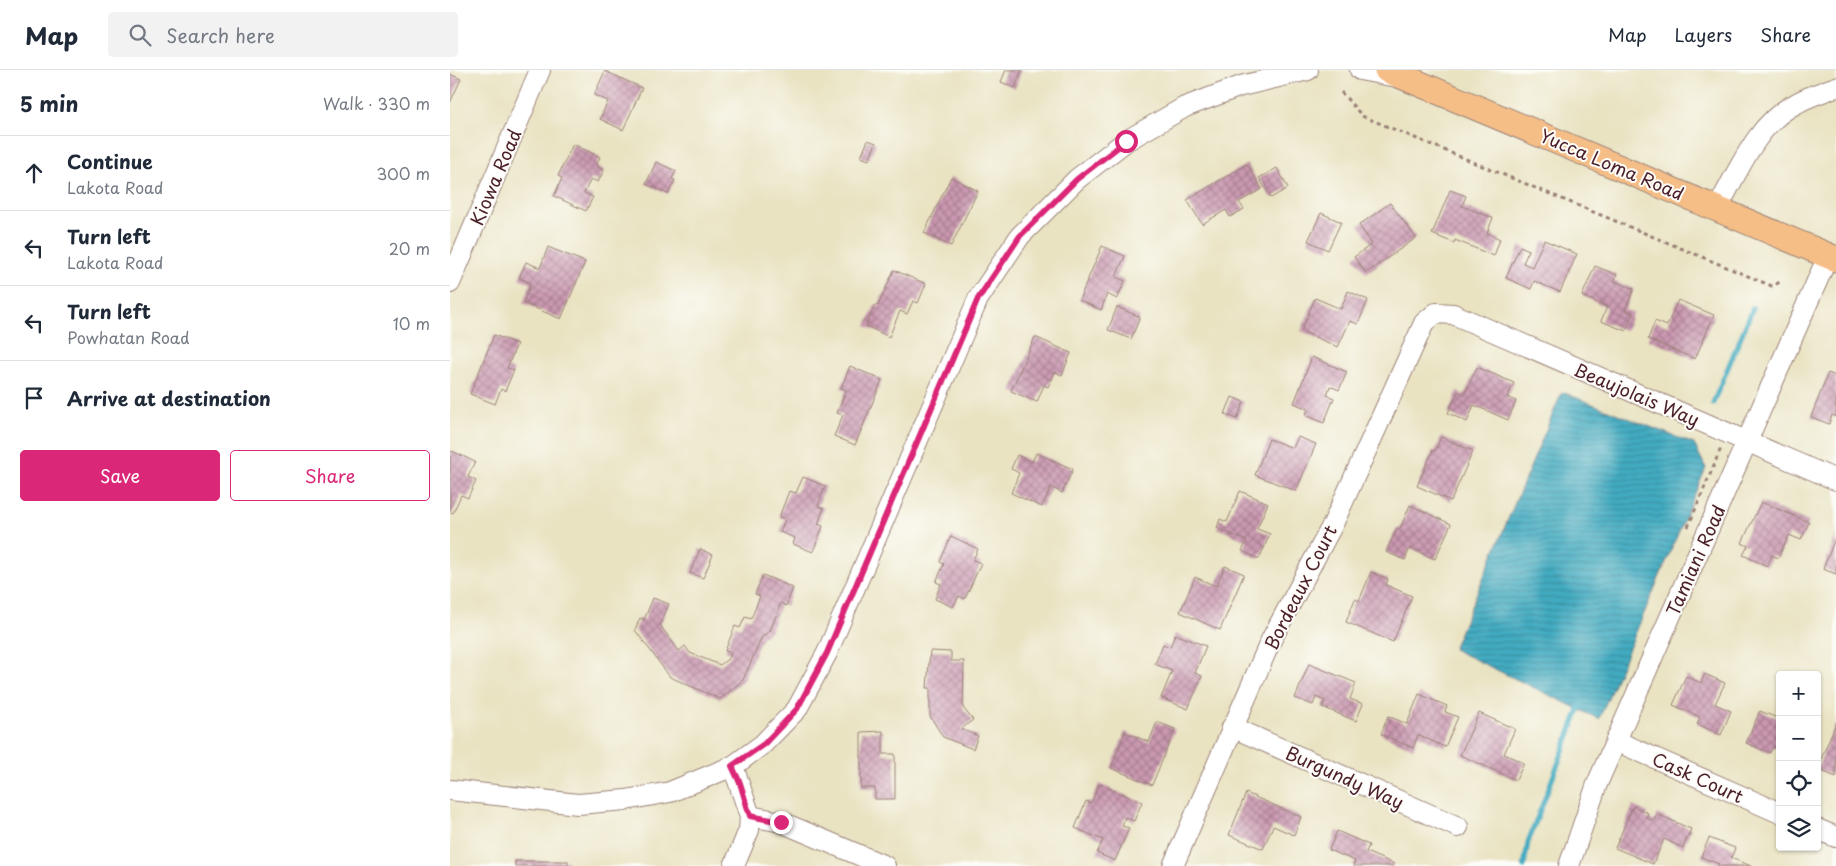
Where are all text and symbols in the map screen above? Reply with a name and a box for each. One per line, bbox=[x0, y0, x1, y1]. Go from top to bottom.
search box bbox=[108, 12, 458, 57]
text: Map bbox=[25, 17, 78, 53]
icon: search bbox=[126, 21, 154, 49]
text: Search here bbox=[166, 21, 275, 49]
text: Map bbox=[1608, 21, 1647, 48]
text: Layers bbox=[1675, 21, 1732, 48]
text: Share bbox=[1760, 21, 1811, 48]
text: 5 min bbox=[20, 87, 78, 119]
text: Walk · 330 m bbox=[323, 91, 430, 115]
street label: Yucca Loma Road bbox=[1536, 122, 1688, 206]
street label: Kiowa Road bbox=[463, 125, 527, 229]
route start bbox=[1115, 130, 1138, 153]
text: Continue bbox=[67, 147, 153, 175]
icon: ahead bbox=[20, 159, 48, 187]
text: 300 m bbox=[376, 161, 430, 185]
text: Lakota Road bbox=[67, 175, 163, 199]
text: Turn left bbox=[67, 222, 151, 250]
icon: left bbox=[20, 234, 48, 262]
text: 20 m bbox=[389, 236, 430, 260]
text: Lakota Road bbox=[67, 250, 163, 274]
text: Turn left bbox=[67, 297, 151, 325]
icon: left bbox=[20, 309, 48, 337]
text: 10 m bbox=[393, 311, 430, 335]
text: Powhatan Road bbox=[67, 325, 190, 349]
street label: Beaujolais Way bbox=[1570, 355, 1704, 433]
icon: arrive bbox=[20, 384, 48, 412]
text: Arrive at destination bbox=[67, 384, 271, 412]
button: Save bbox=[20, 450, 220, 501]
button: Share bbox=[230, 450, 430, 501]
street label: Tamiani Road bbox=[1658, 500, 1732, 620]
street label: Bordeaux Court bbox=[1257, 520, 1343, 654]
map controls bbox=[1776, 671, 1821, 851]
button: + bbox=[1776, 671, 1821, 716]
button: − bbox=[1776, 716, 1821, 761]
street label: Burgundy Way bbox=[1281, 739, 1409, 815]
street label: Cask Court bbox=[1648, 745, 1748, 809]
button: locate bbox=[1776, 761, 1821, 806]
button: layers bbox=[1776, 806, 1821, 851]
route end bbox=[770, 811, 793, 834]

